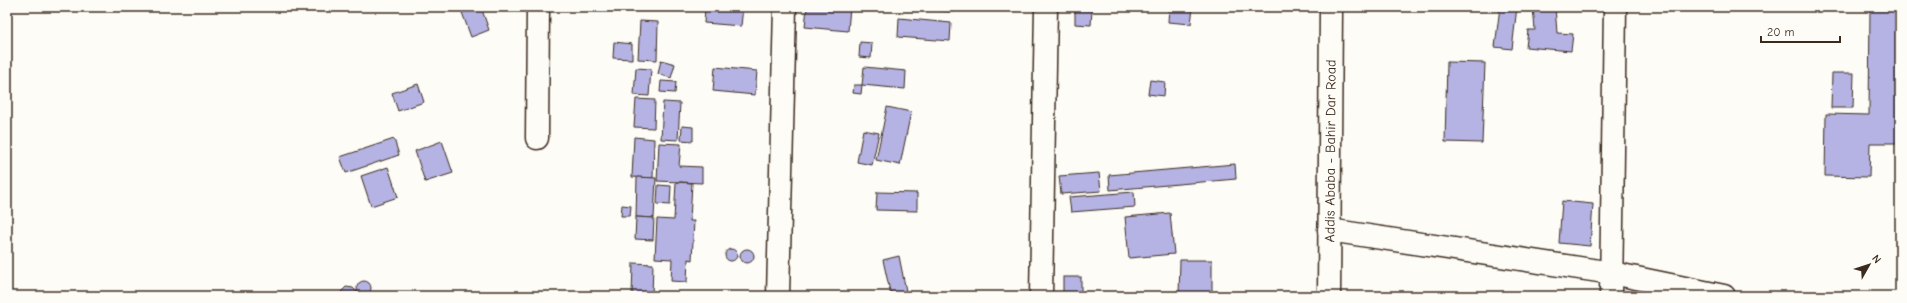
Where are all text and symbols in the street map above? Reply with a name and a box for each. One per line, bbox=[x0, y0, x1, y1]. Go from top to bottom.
scale bar bbox=[1761, 18, 1840, 44]
text: 20 m bbox=[1767, 25, 1795, 39]
street label: Addis Ababa - Bahir Dar Road bbox=[1321, 60, 1340, 242]
north arrow bbox=[1849, 245, 1889, 285]
text: N bbox=[1869, 252, 1884, 266]

